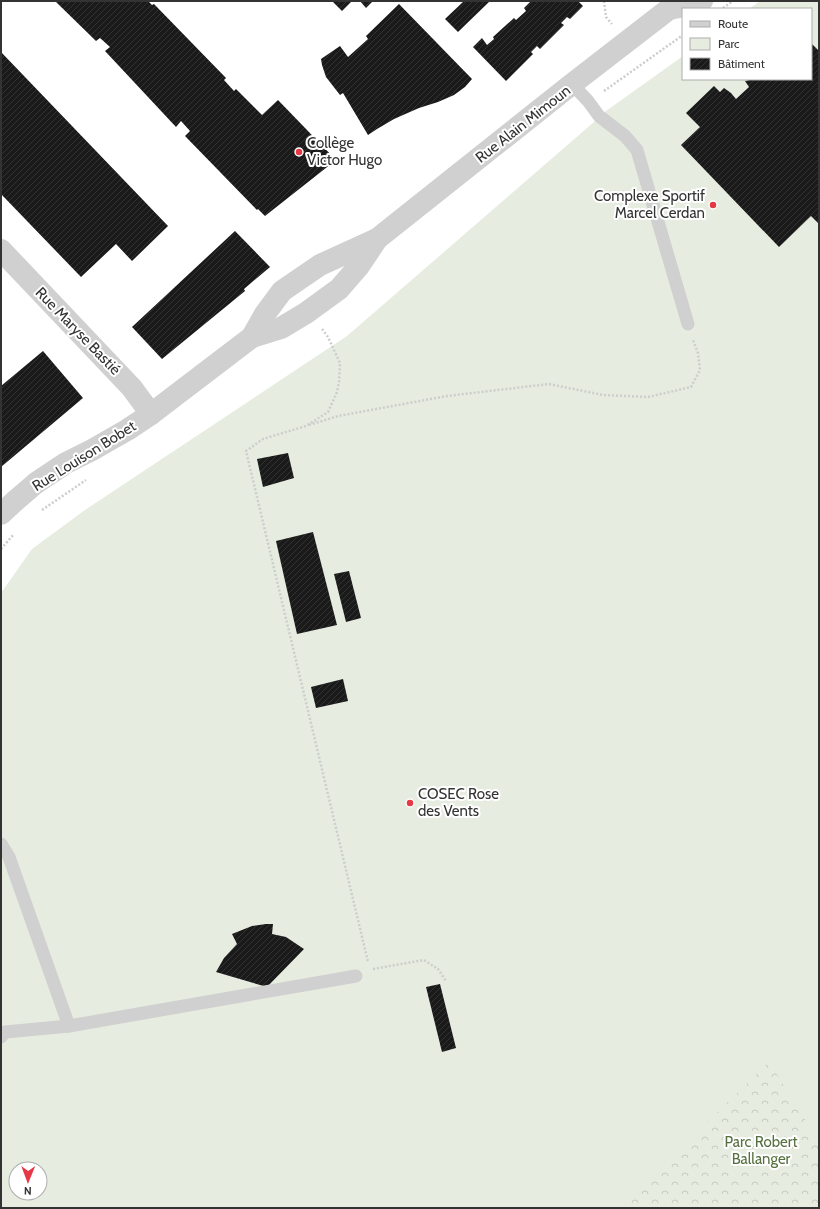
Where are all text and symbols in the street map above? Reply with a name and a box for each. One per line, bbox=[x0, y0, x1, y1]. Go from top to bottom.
legend bbox=[682, 8, 812, 80]
text: Route bbox=[718, 16, 748, 31]
text: Parc bbox=[718, 36, 740, 51]
text: Bâtiment bbox=[718, 56, 765, 71]
street label: Rue Alain Mimoun bbox=[472, 81, 574, 167]
place label: Collège Victor Hugo bbox=[307, 134, 382, 169]
marker: Collège Victor Hugo bbox=[294, 147, 304, 157]
place label: Complexe Sportif Marcel Cerdan bbox=[594, 187, 705, 222]
marker: Complexe Sportif Marcel Cerdan bbox=[708, 200, 718, 210]
street label: Rue Maryse Bastié bbox=[32, 283, 125, 379]
street label: Rue Louison Bobet bbox=[29, 417, 139, 495]
place label: COSEC Rose des Vents bbox=[418, 785, 499, 820]
marker: COSEC Rose des Vents bbox=[405, 798, 415, 808]
park label: Parc Robert Ballanger bbox=[724, 1133, 798, 1168]
north arrow bbox=[8, 1161, 48, 1201]
text: N bbox=[24, 1184, 32, 1198]

